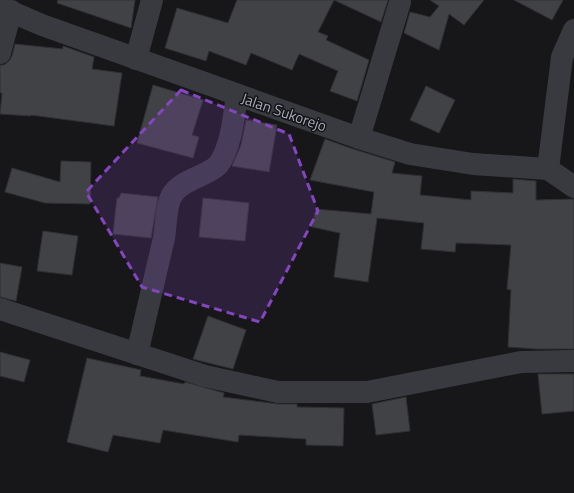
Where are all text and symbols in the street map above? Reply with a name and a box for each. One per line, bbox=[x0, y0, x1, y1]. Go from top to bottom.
street label: Jalan Sukorejo bbox=[238, 87, 330, 137]

